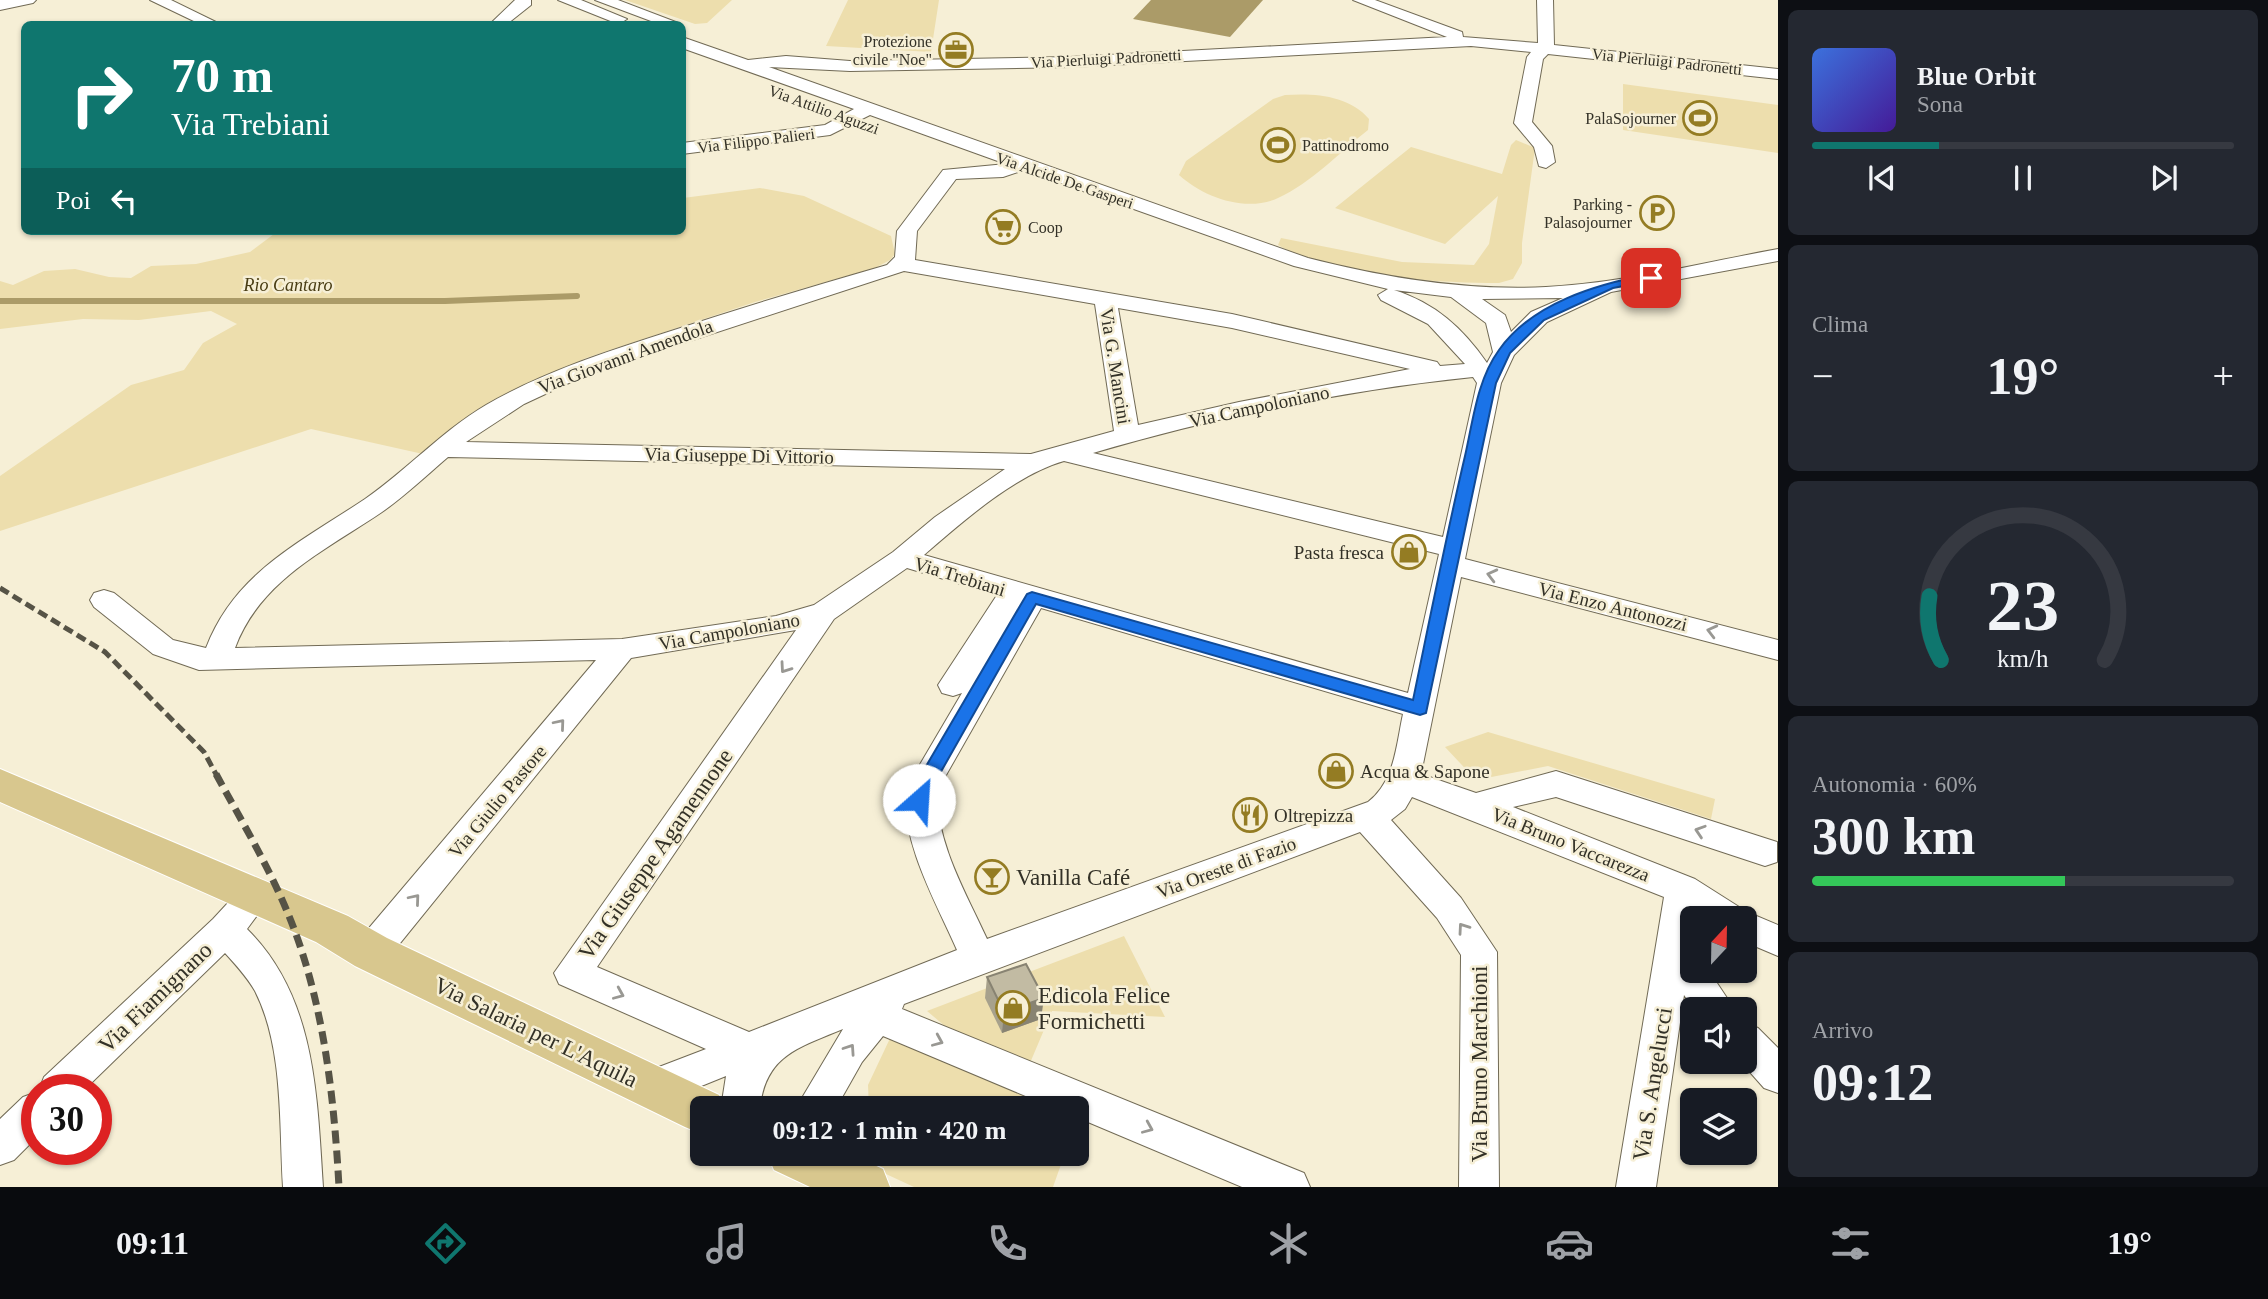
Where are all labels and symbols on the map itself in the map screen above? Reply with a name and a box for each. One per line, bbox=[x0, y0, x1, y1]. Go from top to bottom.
office icon: Protezione civile "Noe" bbox=[937, 31, 975, 69]
place label: Protezione civile "Noe" bbox=[853, 33, 932, 68]
street label: Via Pierluigi Padronetti bbox=[1591, 45, 1743, 79]
street label: Via Pierluigi Padronetti bbox=[1030, 46, 1182, 72]
street label: Via Attilio Aguzzi bbox=[766, 82, 882, 138]
sports icon: PalaSojourner bbox=[1681, 99, 1719, 137]
place label: PalaSojourner bbox=[1585, 110, 1677, 128]
street label: Via Filippo Palieri bbox=[696, 125, 816, 157]
sports icon: Pattinodromo bbox=[1259, 126, 1297, 164]
place label: Pattinodromo bbox=[1302, 137, 1389, 154]
street label: Via Alcide De Gasperi bbox=[994, 149, 1136, 213]
parking icon: Parking - Palasojourner bbox=[1638, 194, 1676, 232]
place label: Parking - Palasojourner bbox=[1544, 196, 1633, 232]
supermarket icon: Coop bbox=[984, 208, 1022, 246]
place label: Coop bbox=[1028, 219, 1063, 237]
pin bbox=[1621, 248, 1681, 308]
water label: Rio Cantaro bbox=[243, 275, 332, 295]
street label: Via G. Mancini bbox=[1096, 306, 1135, 426]
street label: Via Giovanni Amendola bbox=[535, 315, 716, 398]
street label: Via Campoloniano bbox=[1187, 381, 1331, 432]
street label: Via Giuseppe Di Vittorio bbox=[644, 443, 834, 468]
shop icon: Pasta fresca bbox=[1390, 533, 1428, 571]
place label: Pasta fresca bbox=[1294, 542, 1385, 563]
street label: Via Trebiani bbox=[912, 553, 1008, 600]
one-way arrow bbox=[1486, 569, 1498, 583]
street label: Via Enzo Antonozzi bbox=[1536, 578, 1690, 635]
street label: Via Campoloniano bbox=[657, 609, 801, 654]
one-way arrow bbox=[1707, 625, 1719, 639]
one-way arrow bbox=[781, 660, 793, 673]
one-way arrow bbox=[552, 720, 564, 733]
street label: Via Giulio Pastore bbox=[444, 741, 551, 862]
street label: Via Giuseppe Agamennone bbox=[573, 744, 738, 964]
shop icon: Acqua & Sapone bbox=[1317, 752, 1355, 790]
place label: Acqua & Sapone bbox=[1360, 761, 1490, 782]
position arrow bbox=[882, 763, 956, 837]
restaurant icon: Oltrepizza bbox=[1231, 796, 1269, 834]
street label: Via Bruno Vaccarezza bbox=[1489, 803, 1653, 886]
place label: Oltrepizza bbox=[1274, 805, 1354, 826]
one-way arrow bbox=[1695, 825, 1707, 839]
street label: Via Oreste di Fazio bbox=[1153, 832, 1299, 902]
bar icon: Vanilla Café bbox=[973, 858, 1011, 896]
place label: Vanilla Café bbox=[1016, 865, 1130, 890]
one-way arrow bbox=[407, 895, 419, 908]
north arrow bbox=[1680, 906, 1757, 984]
one-way arrow bbox=[1458, 923, 1471, 936]
street label: Via Fiamignano bbox=[94, 937, 217, 1058]
street label: Via Bruno Marchioni bbox=[1467, 966, 1492, 1162]
street label: Via Salaria per L'Aquila bbox=[430, 972, 642, 1093]
place label: Edicola Felice Formichetti bbox=[1038, 983, 1170, 1034]
one-way arrow bbox=[612, 986, 624, 1000]
shop icon: Edicola Felice Formichetti bbox=[994, 989, 1032, 1027]
street label: Via S. Angelucci bbox=[1628, 1006, 1677, 1163]
one-way arrow bbox=[931, 1032, 943, 1046]
one-way arrow bbox=[842, 1044, 854, 1057]
speed limit sign: 30 bbox=[21, 1074, 112, 1165]
one-way arrow bbox=[1141, 1120, 1154, 1134]

